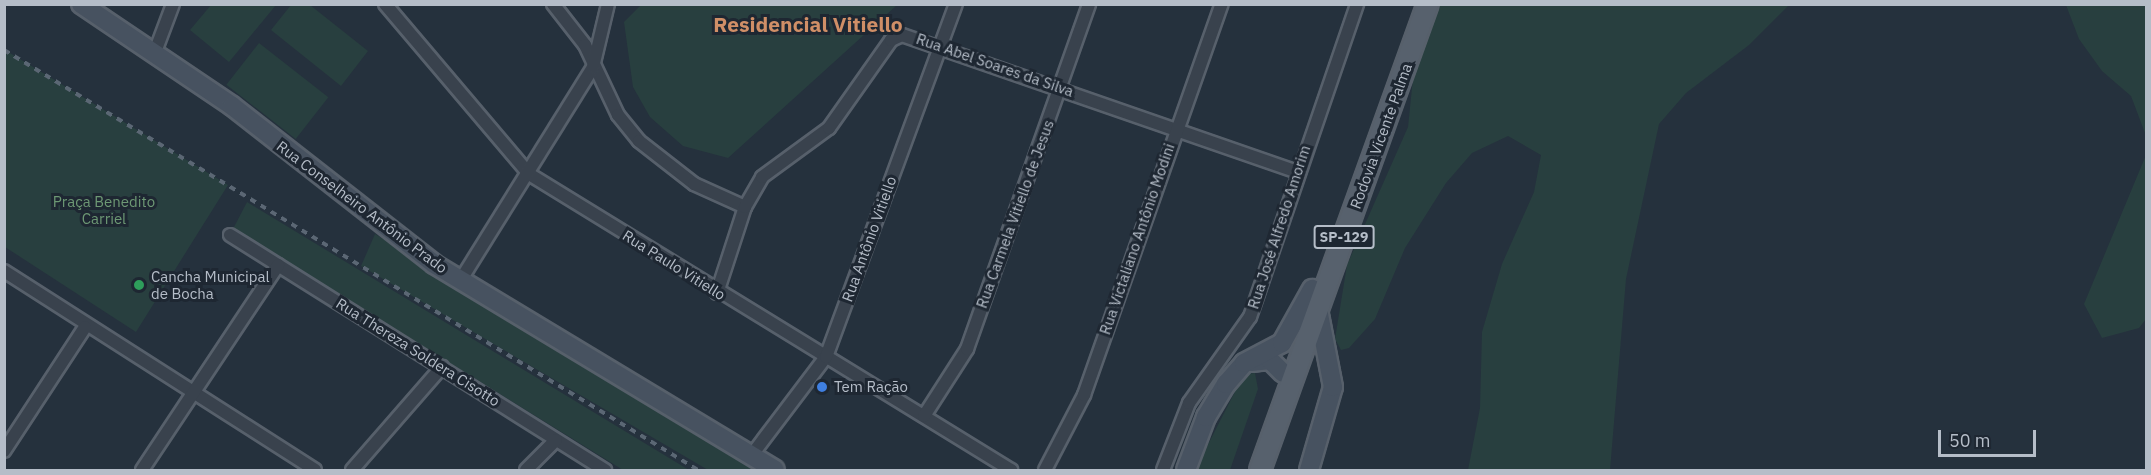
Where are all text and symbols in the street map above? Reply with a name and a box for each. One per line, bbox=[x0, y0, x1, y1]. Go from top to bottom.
district label: Residencial Vitiello bbox=[713, 11, 903, 37]
street label: Rua Abel Soares da Silva bbox=[914, 30, 1076, 100]
street label: Rodovia Vicente Palma bbox=[1346, 61, 1416, 211]
street label: Rua Carmela Vitiello de Jesus bbox=[972, 117, 1058, 311]
street label: Rua Conselheiro Antônio Prado bbox=[273, 137, 451, 277]
street label: Rua Victaliano Antônio Modini bbox=[1096, 141, 1178, 337]
street label: Rua José Alfredo Amorim bbox=[1244, 143, 1314, 311]
street label: Rua Antônio Vitiello bbox=[838, 174, 900, 304]
park label: Praça Benedito Carriel bbox=[53, 192, 155, 227]
street label: Rua Paulo Vitiello bbox=[619, 226, 729, 304]
road number: SP-129 bbox=[1312, 226, 1376, 248]
place label: Cancha Municipal de Bocha bbox=[151, 267, 270, 302]
marker: Cancha Municipal de Bocha bbox=[132, 278, 146, 292]
street label: Rua Thereza Soldera Cisotto bbox=[333, 294, 503, 410]
place label: Tem Ração bbox=[834, 378, 908, 396]
marker: Tem Ração bbox=[815, 380, 829, 394]
scale bar bbox=[1941, 418, 2038, 456]
text: 50 m bbox=[1949, 429, 1991, 452]

